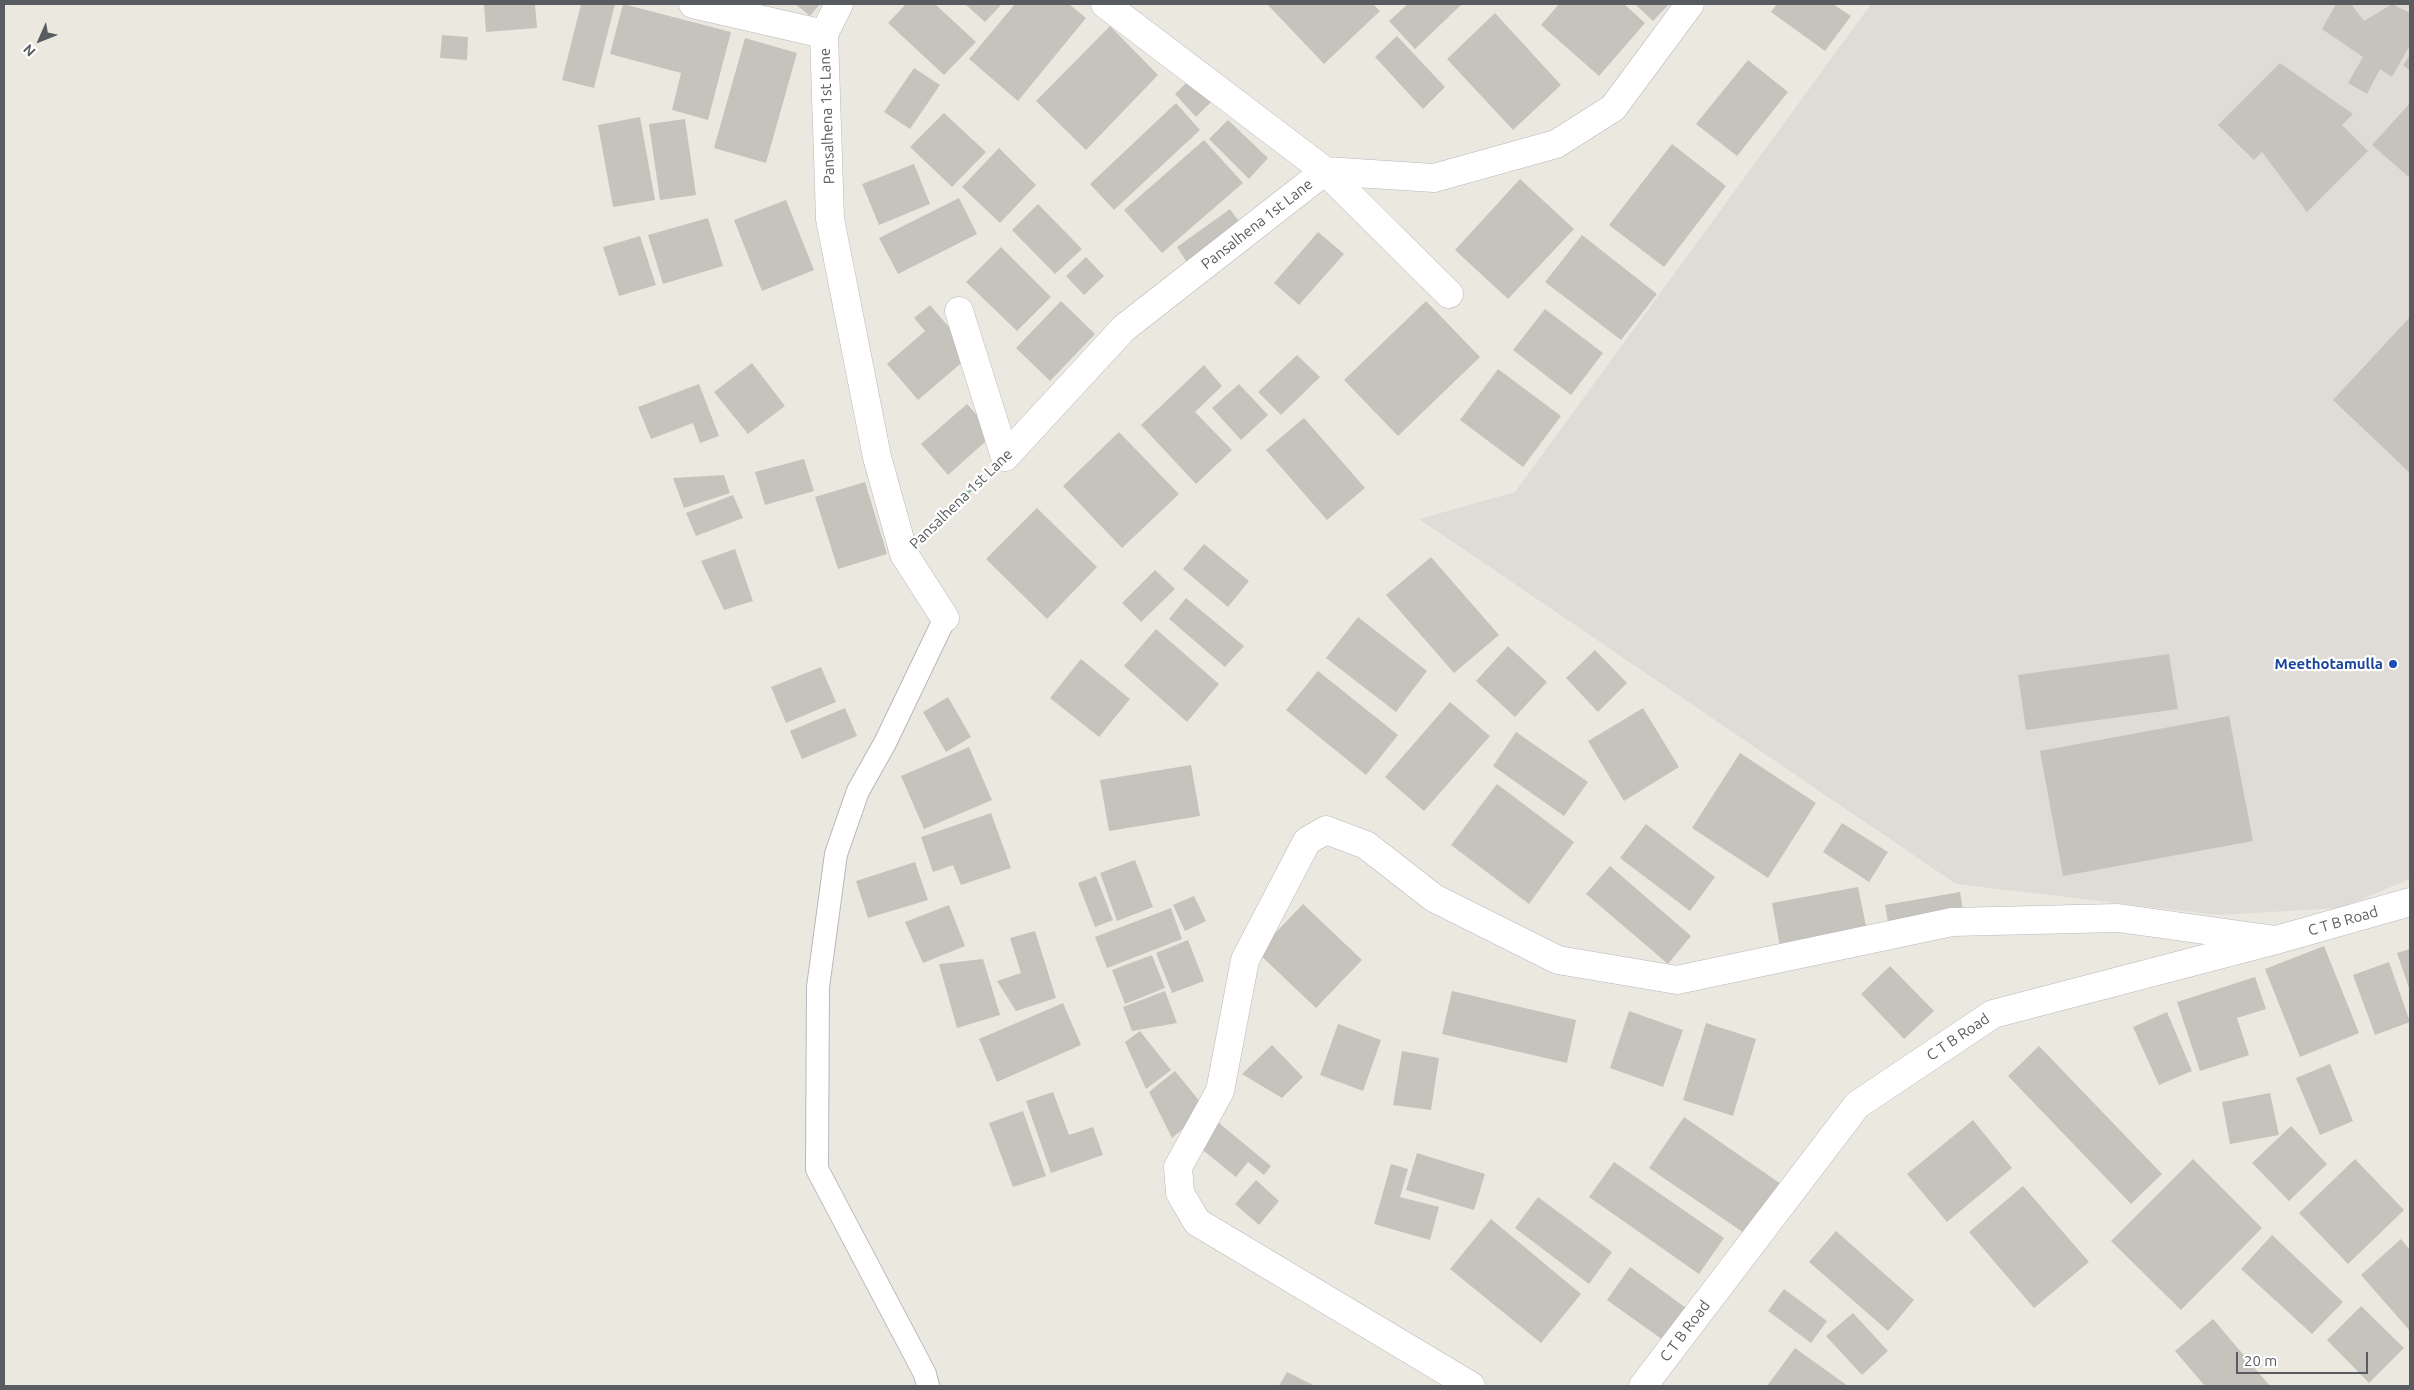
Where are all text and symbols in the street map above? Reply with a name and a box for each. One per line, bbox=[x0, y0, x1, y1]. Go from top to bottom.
north arrow bbox=[15, 15, 65, 65]
text: N bbox=[20, 41, 39, 60]
street label: Pansalhena 1st Lane bbox=[816, 48, 838, 184]
street label: Pansalhena 1st Lane bbox=[1198, 175, 1316, 273]
street label: Pansalhena 1st Lane bbox=[906, 445, 1016, 553]
place label: Meethotamulla bbox=[2275, 655, 2383, 673]
marker: Meethotamulla bbox=[2387, 658, 2399, 670]
street label: C T B Road bbox=[2306, 902, 2380, 940]
street label: C T B Road bbox=[1923, 1009, 1993, 1065]
street label: C T B Road bbox=[1656, 1297, 1714, 1365]
scale bar bbox=[2239, 1342, 2372, 1374]
text: 20 m bbox=[2244, 1352, 2277, 1369]

